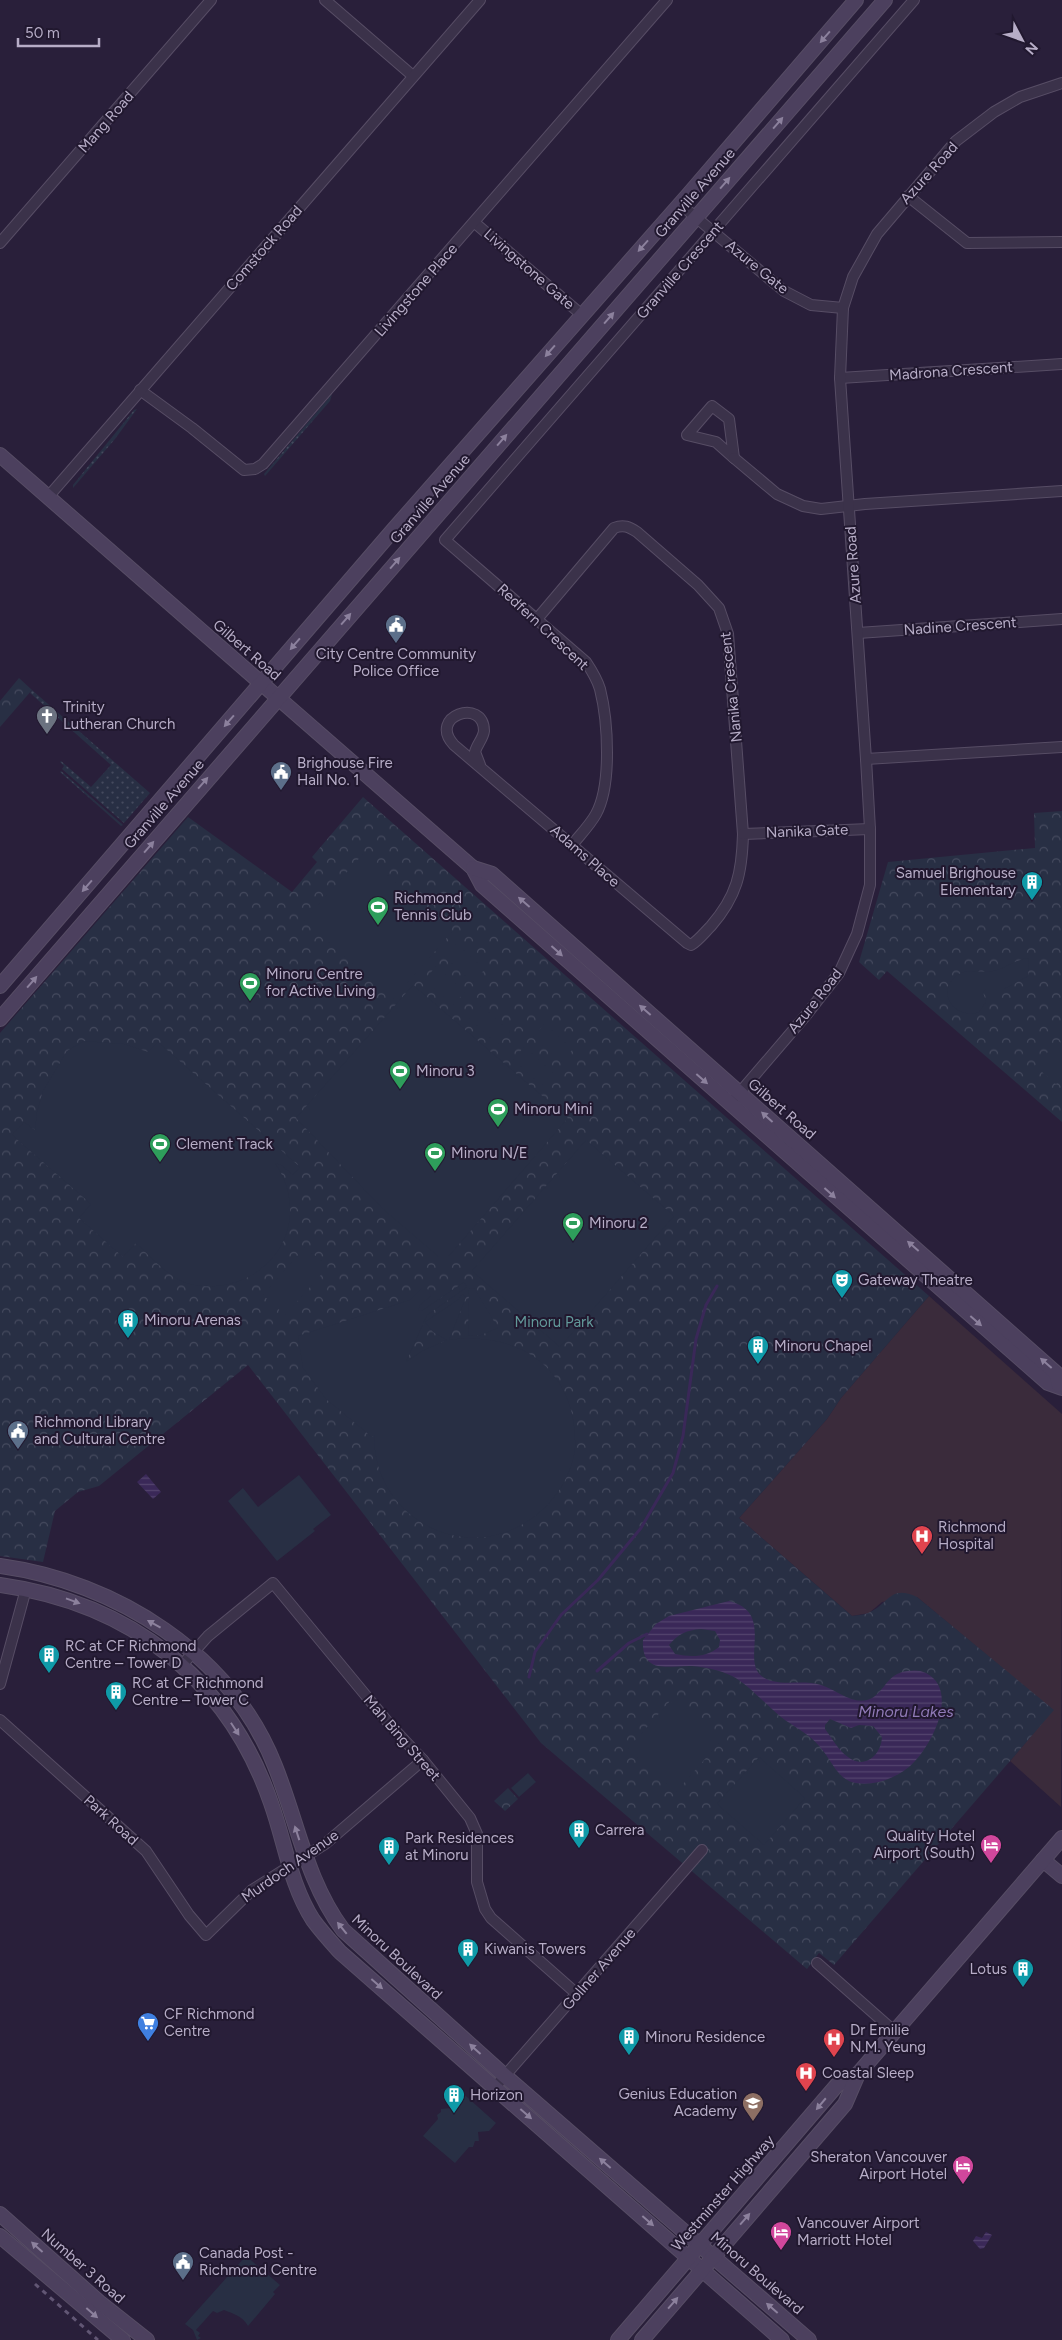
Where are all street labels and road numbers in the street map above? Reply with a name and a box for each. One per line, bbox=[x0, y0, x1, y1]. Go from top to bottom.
street label: Mang Road bbox=[74, 88, 138, 156]
street label: Azure Road bbox=[896, 138, 962, 208]
street label: Granville Avenue bbox=[651, 144, 739, 242]
street label: Comstock Road bbox=[222, 202, 306, 294]
street label: Granville Crescent bbox=[633, 217, 728, 323]
street label: Livingstone Gate bbox=[480, 225, 578, 313]
street label: Azure Gate bbox=[722, 236, 792, 298]
street label: Livingstone Place bbox=[371, 240, 461, 340]
street label: Madrona Crescent bbox=[888, 358, 1014, 384]
street label: Granville Avenue bbox=[386, 450, 474, 548]
street label: Azure Road bbox=[841, 526, 865, 604]
street label: Redfern Crescent bbox=[493, 580, 593, 674]
street label: Nadine Crescent bbox=[903, 613, 1017, 639]
street label: Gilbert Road bbox=[209, 616, 285, 684]
street label: Nanika Crescent bbox=[716, 631, 746, 743]
street label: Granville Avenue bbox=[120, 755, 208, 853]
street label: Adams Place bbox=[547, 821, 623, 891]
street label: Nanika Gate bbox=[765, 821, 849, 841]
street label: Azure Road bbox=[784, 965, 846, 1037]
street label: Gilbert Road bbox=[744, 1075, 820, 1143]
street label: Mah Bing Street bbox=[360, 1691, 444, 1785]
street label: Park Road bbox=[80, 1791, 142, 1849]
street label: Murdoch Avenue bbox=[238, 1826, 342, 1906]
street label: Minoru Boulevard bbox=[348, 1911, 446, 2003]
street label: Gollner Avenue bbox=[558, 1924, 640, 2014]
street label: Westminster Highway bbox=[668, 2131, 778, 2255]
street label: Number 3 Road bbox=[38, 2225, 128, 2307]
street label: Minoru Boulevard bbox=[707, 2228, 807, 2318]

